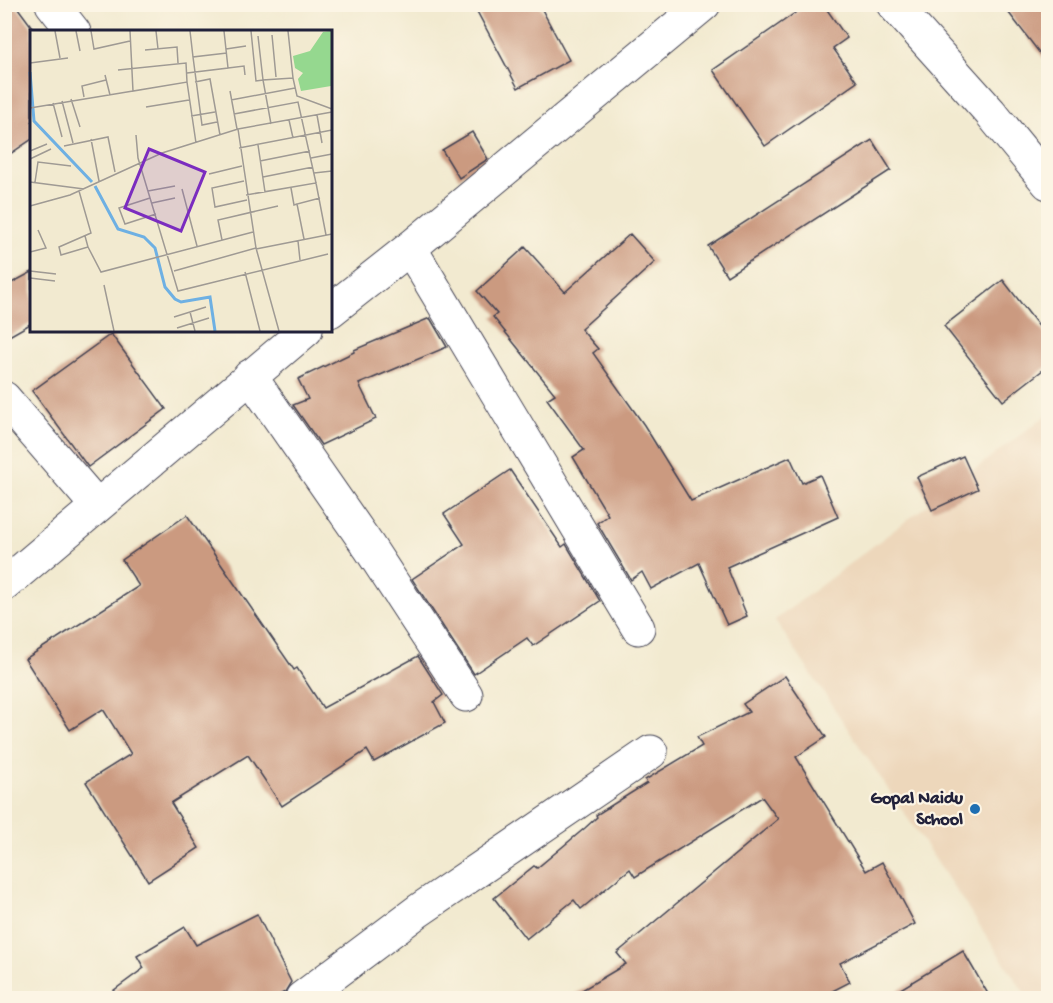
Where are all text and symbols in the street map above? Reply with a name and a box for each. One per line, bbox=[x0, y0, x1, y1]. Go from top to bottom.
inset map bbox=[30, 30, 332, 332]
place label: Gopal Naidu School bbox=[871, 789, 964, 831]
marker: Gopal Naidu School bbox=[968, 802, 982, 816]

